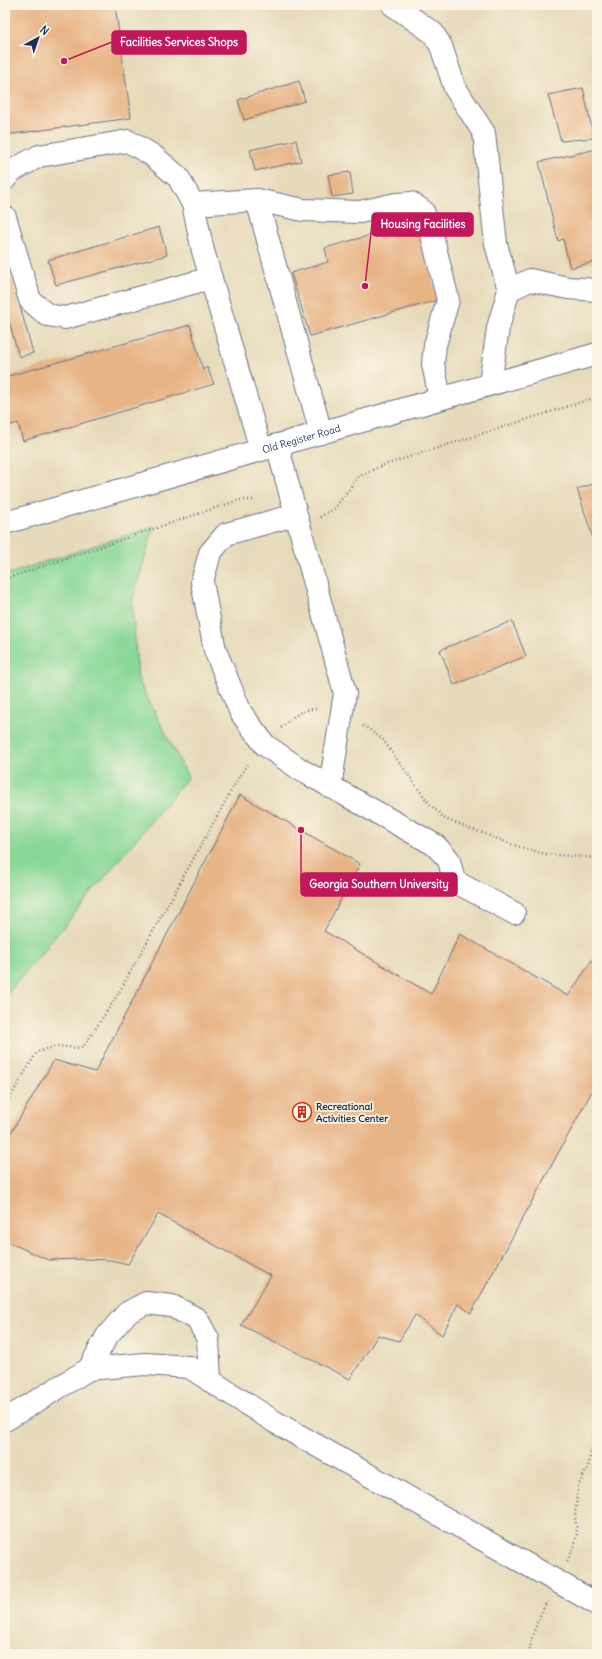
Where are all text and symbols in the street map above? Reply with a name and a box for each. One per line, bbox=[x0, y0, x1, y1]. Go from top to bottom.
north arrow bbox=[18, 18, 58, 58]
text: N bbox=[37, 23, 52, 38]
callout: Facilities Services Shops bbox=[112, 31, 246, 54]
text: Facilities Services Shops bbox=[120, 35, 238, 50]
callout: Housing Facilities bbox=[372, 213, 473, 236]
text: Housing Facilities bbox=[380, 217, 466, 232]
street label: Old Register Road bbox=[261, 421, 342, 456]
callout: Georgia Southern University bbox=[301, 873, 457, 896]
text: Georgia Southern University bbox=[309, 877, 449, 892]
place label: Recreational Activities Center bbox=[316, 1100, 389, 1125]
building icon: Recreational Activities Center bbox=[291, 1101, 313, 1123]

